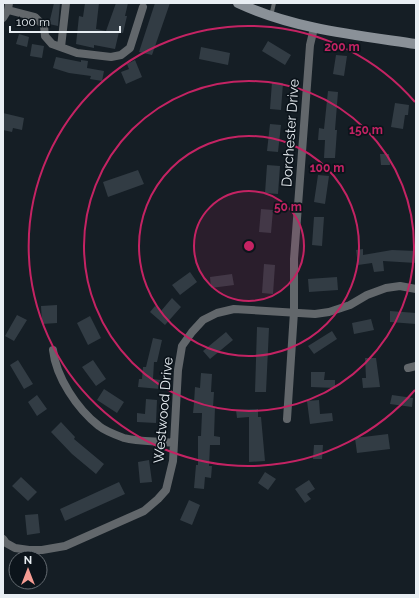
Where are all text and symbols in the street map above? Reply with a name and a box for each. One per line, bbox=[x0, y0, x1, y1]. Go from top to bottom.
scale bar bbox=[10, 8, 120, 34]
text: 100 m bbox=[16, 15, 50, 29]
text: 200 m bbox=[324, 40, 360, 54]
street label: Dorchester Drive bbox=[278, 78, 302, 188]
text: 150 m bbox=[349, 123, 383, 137]
text: 100 m bbox=[310, 161, 344, 175]
text: 50 m bbox=[274, 200, 302, 214]
centre of rings bbox=[242, 239, 256, 253]
street label: Westwood Drive bbox=[150, 356, 176, 464]
north arrow bbox=[8, 550, 48, 590]
text: N bbox=[24, 554, 32, 567]

